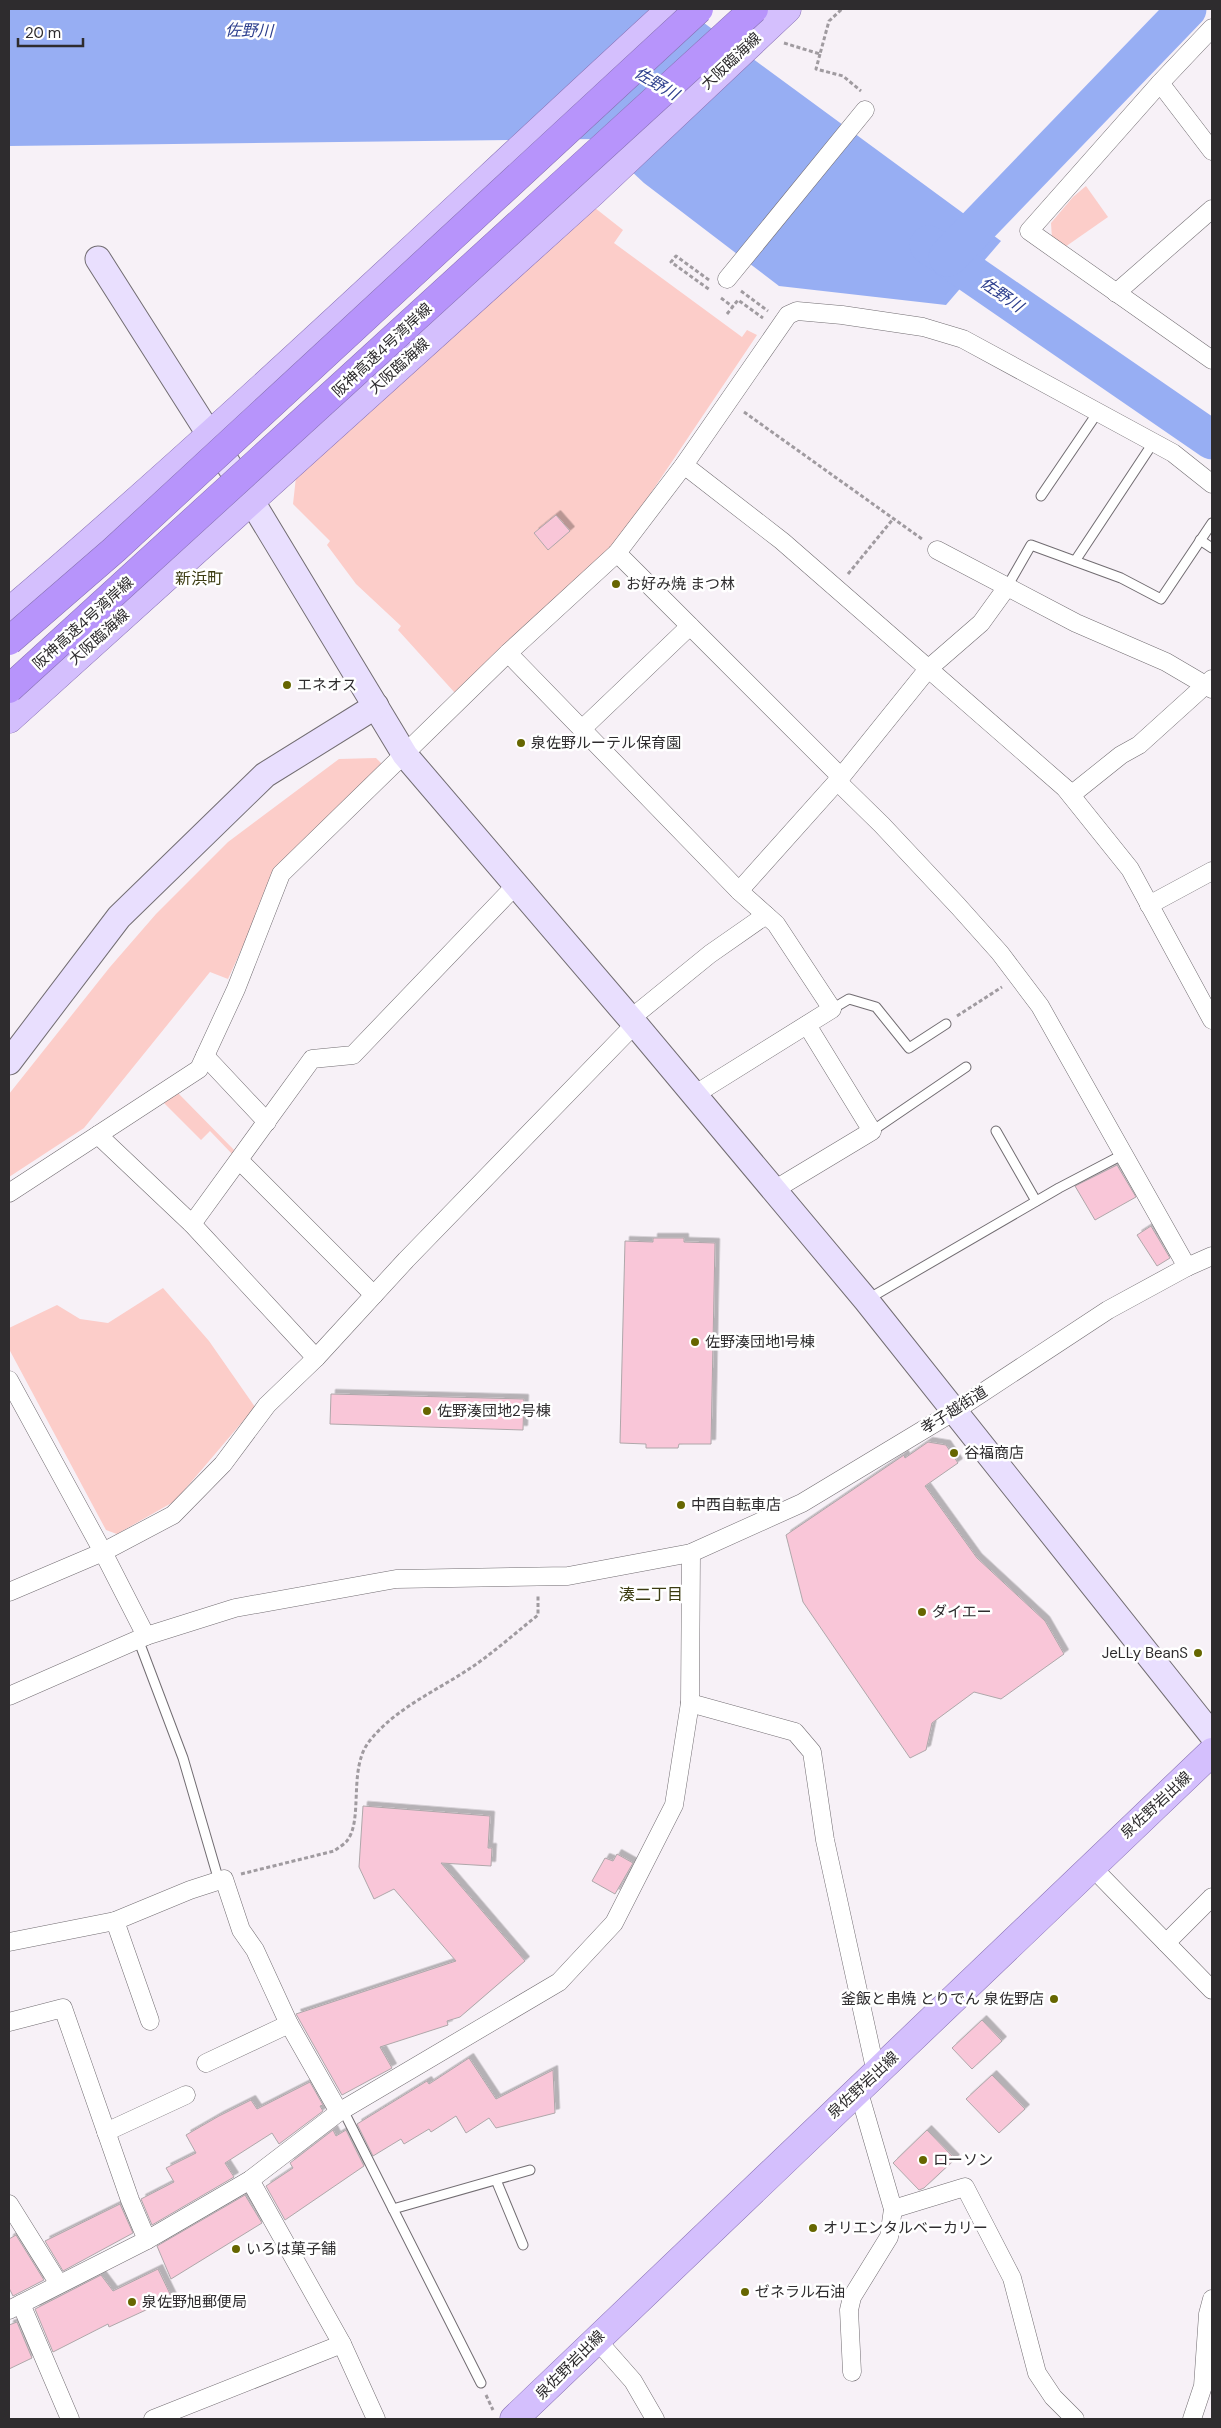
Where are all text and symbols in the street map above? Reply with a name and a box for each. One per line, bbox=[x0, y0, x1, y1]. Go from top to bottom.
scale bar bbox=[18, 15, 82, 47]
water label: 佐野川 bbox=[225, 20, 275, 41]
text: 20 m bbox=[25, 23, 61, 43]
street label: 大阪臨海線 bbox=[697, 28, 765, 94]
water label: 佐野川 bbox=[631, 62, 684, 106]
water label: 佐野川 bbox=[976, 272, 1029, 318]
street label: 阪神高速4号湾岸線 bbox=[328, 299, 436, 401]
street label: 大阪臨海線 bbox=[364, 333, 434, 399]
district label: 新浜町 bbox=[175, 568, 223, 589]
street label: 阪神高速4号湾岸線 bbox=[28, 572, 138, 674]
place label: お好み焼 まつ林 bbox=[626, 574, 735, 594]
marker: お好み焼 まつ林 bbox=[610, 578, 622, 590]
street label: 大阪臨海線 bbox=[64, 604, 134, 670]
place label: エネオス bbox=[297, 675, 357, 695]
marker: エネオス bbox=[281, 679, 293, 691]
place label: 泉佐野ルーテル保育園 bbox=[531, 733, 681, 753]
marker: 泉佐野ルーテル保育園 bbox=[515, 737, 527, 749]
place label: 佐野湊団地1号棟 bbox=[705, 1332, 815, 1352]
marker: 佐野湊団地1号棟 bbox=[689, 1336, 701, 1348]
street label: 孝子越街道 bbox=[917, 1382, 991, 1438]
place label: 佐野湊団地2号棟 bbox=[437, 1401, 551, 1421]
marker: 佐野湊団地2号棟 bbox=[421, 1405, 433, 1417]
place label: 谷福商店 bbox=[964, 1443, 1024, 1463]
marker: 谷福商店 bbox=[948, 1447, 960, 1459]
place label: 中西自転車店 bbox=[691, 1495, 781, 1515]
marker: 中西自転車店 bbox=[675, 1499, 687, 1511]
district label: 湊二丁目 bbox=[619, 1584, 683, 1605]
place label: ダイエー bbox=[932, 1602, 992, 1622]
marker: ダイエー bbox=[916, 1606, 928, 1618]
place label: JeLLy BeanS bbox=[1102, 1643, 1188, 1663]
marker: JeLLy BeanS bbox=[1192, 1647, 1204, 1659]
street label: 泉佐野岩出線 bbox=[1116, 1767, 1196, 1843]
place label: 釜飯と串焼 とりでん 泉佐野店 bbox=[841, 1989, 1044, 2009]
marker: 釜飯と串焼 とりでん 泉佐野店 bbox=[1048, 1993, 1060, 2005]
street label: 泉佐野岩出線 bbox=[823, 2047, 903, 2123]
place label: ローソン bbox=[933, 2150, 993, 2170]
marker: ローソン bbox=[917, 2154, 929, 2166]
place label: オリエンタルベーカリー bbox=[823, 2218, 988, 2238]
marker: オリエンタルベーカリー bbox=[807, 2222, 819, 2234]
place label: いろは菓子舗 bbox=[246, 2239, 336, 2259]
marker: いろは菓子舗 bbox=[230, 2243, 242, 2255]
place label: ゼネラル石油 bbox=[755, 2282, 845, 2302]
marker: ゼネラル石油 bbox=[739, 2286, 751, 2298]
place label: 泉佐野旭郵便局 bbox=[142, 2292, 247, 2312]
marker: 泉佐野旭郵便局 bbox=[126, 2296, 138, 2308]
street label: 泉佐野岩出線 bbox=[531, 2326, 609, 2404]

